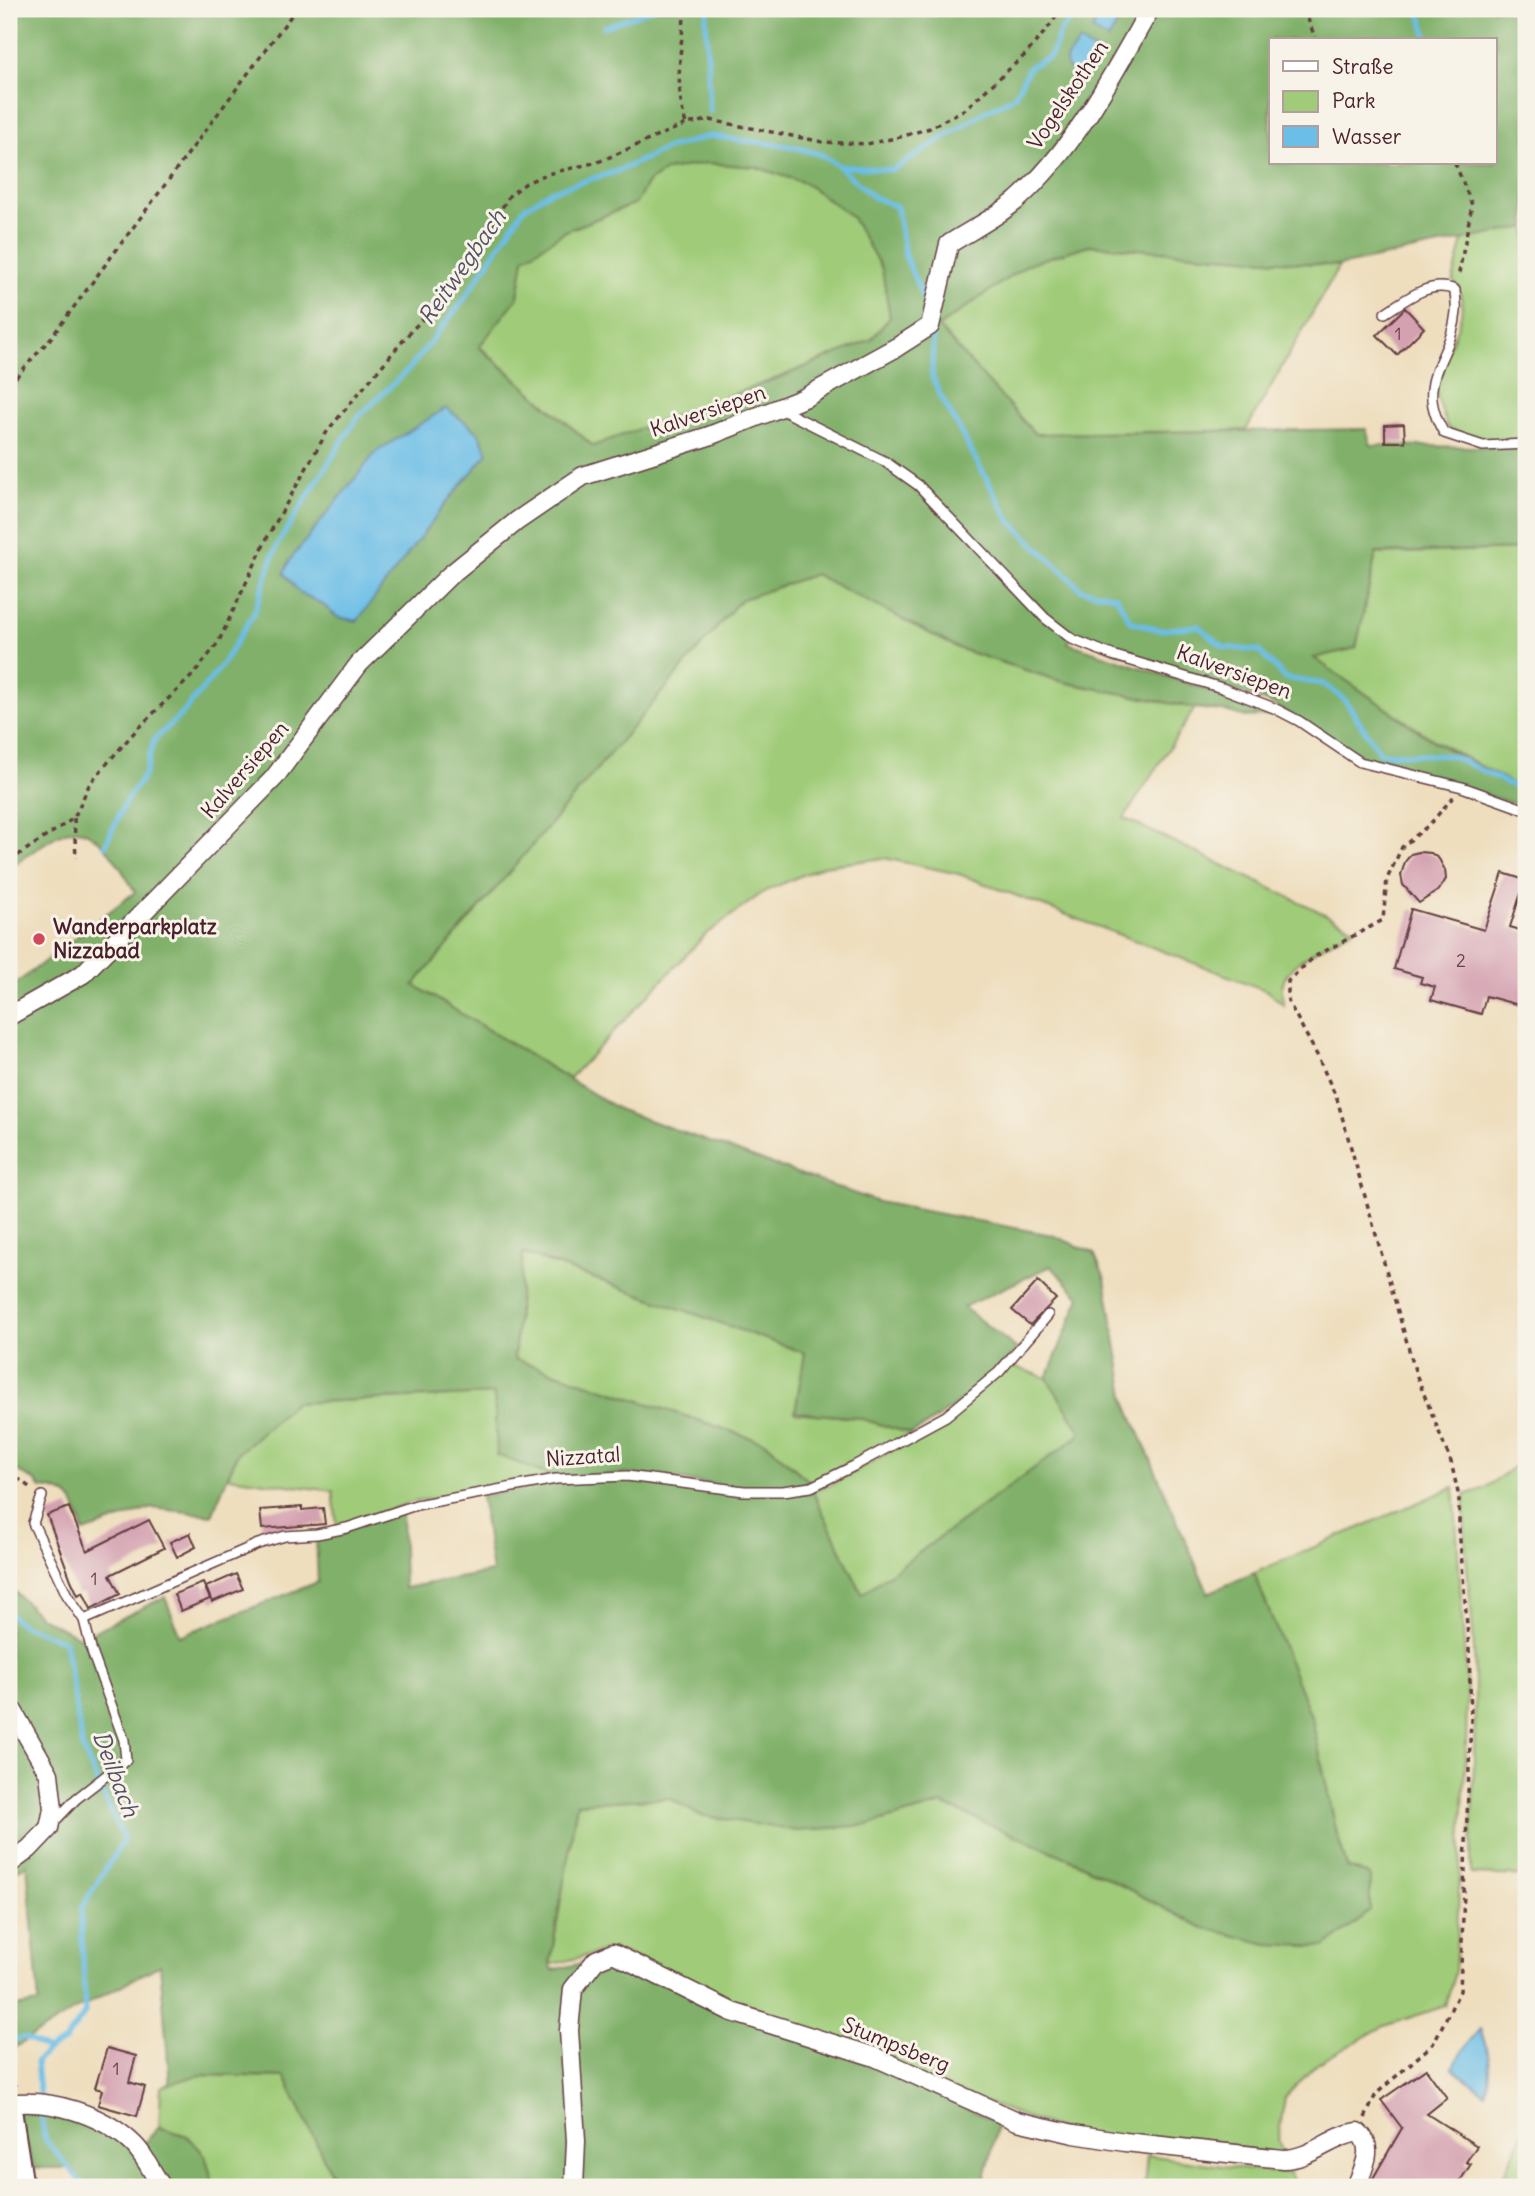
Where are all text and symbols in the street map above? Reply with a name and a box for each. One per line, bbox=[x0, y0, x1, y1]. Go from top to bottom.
street label: Vogelskothen bbox=[1021, 35, 1114, 155]
legend bbox=[1269, 38, 1496, 164]
text: Straße bbox=[1332, 53, 1393, 80]
text: Park bbox=[1332, 87, 1375, 114]
text: Wasser bbox=[1332, 123, 1402, 150]
water label: Reitwegbach bbox=[411, 203, 512, 330]
house number: 1 bbox=[1394, 322, 1402, 345]
street label: Kalversiepen bbox=[646, 378, 769, 443]
street label: Kalversiepen bbox=[1173, 638, 1295, 705]
street label: Kalversiepen bbox=[195, 715, 294, 824]
place label: Wanderparkplatz Nizzabad bbox=[53, 913, 217, 964]
marker: Wanderparkplatz Nizzabad bbox=[31, 931, 47, 947]
house number: 2 bbox=[1456, 949, 1466, 972]
street label: Nizzatal bbox=[545, 1440, 621, 1473]
house number: 1 bbox=[90, 1567, 98, 1590]
water label: Deilbach bbox=[87, 1727, 146, 1822]
street label: Stumpsberg bbox=[838, 2011, 954, 2078]
house number: 1 bbox=[112, 2057, 120, 2080]

